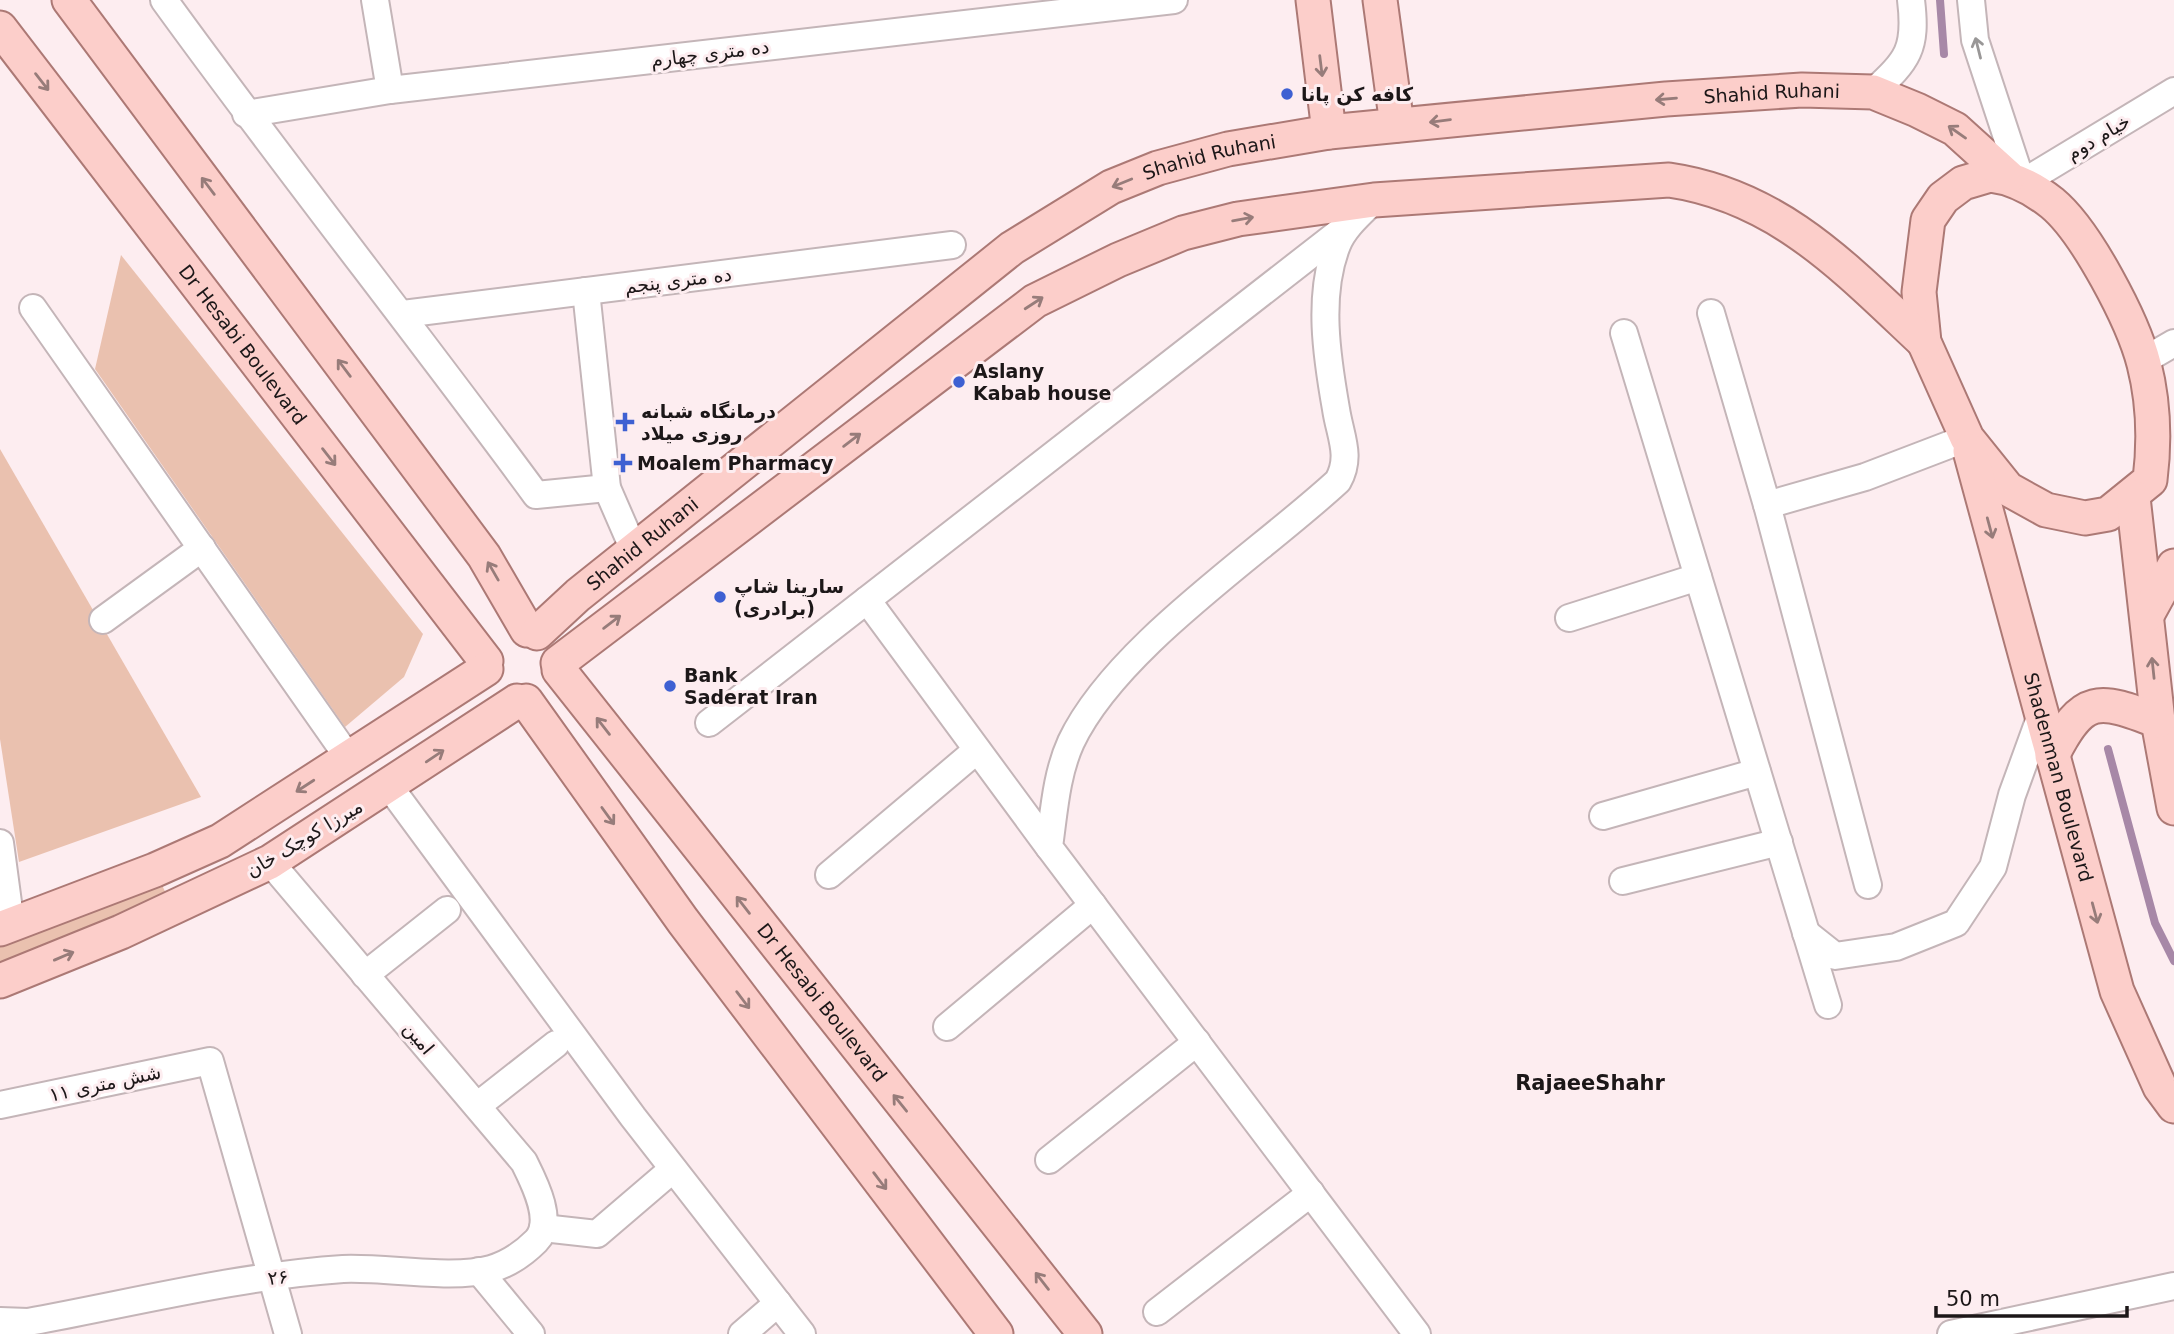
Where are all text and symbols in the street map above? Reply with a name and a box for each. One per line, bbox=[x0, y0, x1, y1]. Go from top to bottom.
street label: ده متری چهارم bbox=[650, 35, 771, 72]
one-way arrow bbox=[1971, 37, 1984, 60]
one-way arrow bbox=[1315, 54, 1328, 77]
one-way arrow bbox=[34, 73, 49, 91]
street label: Shahid Ruhani bbox=[1703, 79, 1840, 107]
place label: کافه کن پانا bbox=[1301, 83, 1414, 106]
marker: کافه کن پانا bbox=[1279, 86, 1295, 102]
one-way arrow bbox=[1655, 93, 1678, 106]
street label: خیام دوم bbox=[2062, 109, 2134, 165]
one-way arrow bbox=[1429, 114, 1451, 127]
one-way arrow bbox=[1948, 125, 1967, 139]
street label: Shahid Ruhani bbox=[1139, 130, 1277, 184]
one-way arrow bbox=[200, 177, 215, 195]
one-way arrow bbox=[1111, 178, 1133, 191]
one-way arrow bbox=[1231, 211, 1254, 225]
street label: Dr Hesabi Boulevard bbox=[175, 260, 311, 429]
street label: ده متری پنجم bbox=[623, 263, 733, 298]
one-way arrow bbox=[1023, 296, 1043, 310]
one-way arrow bbox=[337, 359, 351, 378]
place label: Aslany Kabab house bbox=[973, 360, 1111, 404]
marker: Aslany Kabab house bbox=[951, 374, 967, 390]
place label: درمانگاه شبانه روزی میلاد bbox=[641, 400, 776, 445]
marker: درمانگاه شبانه روزی میلاد bbox=[615, 412, 635, 432]
one-way arrow bbox=[842, 433, 861, 447]
one-way arrow bbox=[322, 447, 337, 466]
place label: Moalem Pharmacy bbox=[637, 452, 834, 474]
marker: Moalem Pharmacy bbox=[615, 455, 631, 471]
street label: Shahid Ruhani bbox=[582, 492, 702, 595]
one-way arrow bbox=[1985, 517, 1998, 539]
one-way arrow bbox=[486, 561, 499, 582]
place label: سارینا شاپ (برادری) bbox=[734, 575, 844, 620]
marker: سارینا شاپ (برادری) bbox=[712, 589, 728, 605]
one-way arrow bbox=[602, 615, 621, 630]
one-way arrow bbox=[2146, 657, 2159, 680]
place label: Bank Saderat Iran bbox=[684, 664, 818, 708]
street label: Shadenman Boulevard bbox=[2020, 670, 2098, 884]
marker: Bank Saderat Iran bbox=[662, 678, 678, 694]
one-way arrow bbox=[595, 718, 611, 736]
one-way arrow bbox=[425, 749, 445, 763]
one-way arrow bbox=[296, 778, 315, 793]
street label: میرزا کوچک خان bbox=[242, 795, 367, 882]
one-way arrow bbox=[601, 806, 615, 825]
one-way arrow bbox=[736, 897, 751, 915]
one-way arrow bbox=[2089, 901, 2102, 924]
street label: Dr Hesabi Boulevard bbox=[753, 919, 892, 1086]
one-way arrow bbox=[52, 949, 74, 962]
one-way arrow bbox=[735, 990, 750, 1009]
street label: امین bbox=[398, 1017, 439, 1059]
street label: شش متری ۱۱ bbox=[47, 1060, 163, 1107]
district label: RajaeeShahr bbox=[1515, 1071, 1666, 1095]
one-way arrow bbox=[893, 1094, 908, 1112]
one-way arrow bbox=[873, 1171, 888, 1190]
street label: ۲۶ bbox=[266, 1265, 290, 1289]
one-way arrow bbox=[1034, 1272, 1050, 1290]
scale bar bbox=[1936, 1274, 2127, 1318]
text: 50 m bbox=[1946, 1287, 2000, 1311]

